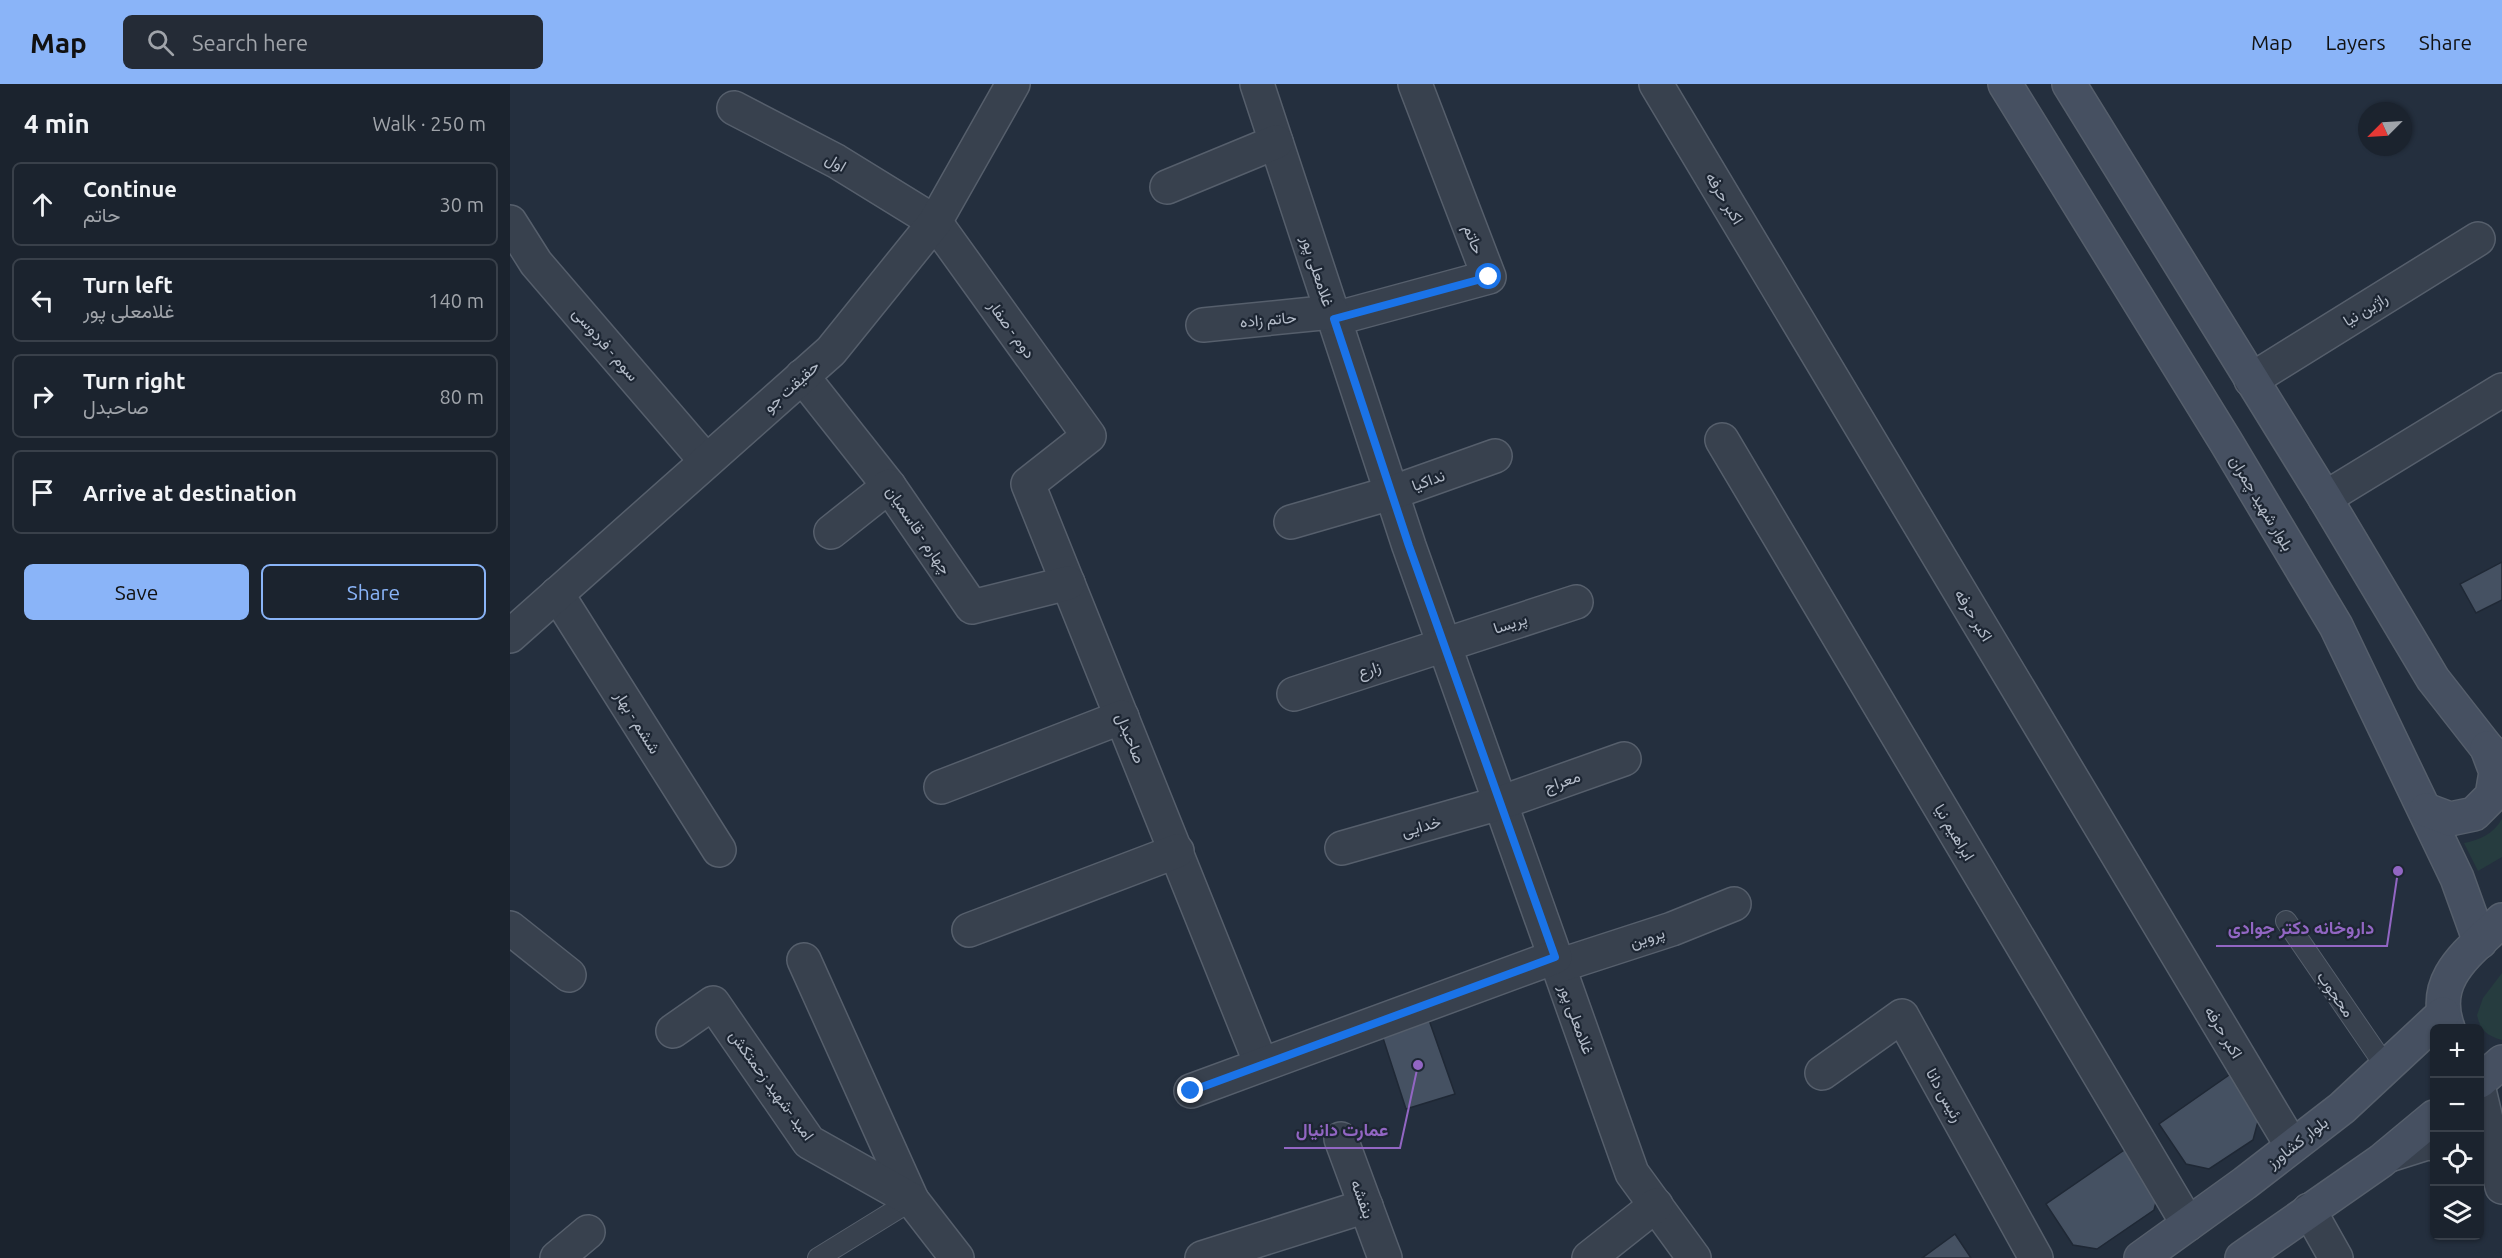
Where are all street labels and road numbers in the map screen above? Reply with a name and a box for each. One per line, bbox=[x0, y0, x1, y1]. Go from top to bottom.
street label: اول bbox=[821, 149, 850, 177]
street label: اکبر حرفه bbox=[1701, 169, 1748, 228]
street label: حاتم bbox=[1458, 222, 1488, 257]
street label: غلامعلی پور bbox=[1295, 232, 1338, 310]
street label: راژین نیا bbox=[2340, 288, 2392, 331]
street label: دوم - صفار bbox=[983, 296, 1039, 363]
street label: سوم - فردوسی bbox=[568, 304, 643, 386]
street label: حاتم زاده bbox=[1239, 308, 1298, 332]
street label: حقیقت جو bbox=[759, 356, 824, 417]
street label: بلوار شهید چمران bbox=[2224, 452, 2297, 555]
street label: نداکیا bbox=[1409, 466, 1447, 495]
street label: چهارم - قاسمیان bbox=[880, 482, 955, 580]
street label: اکبر حرفه bbox=[1950, 586, 1997, 645]
street label: پریسا bbox=[1491, 609, 1530, 640]
street label: زارع bbox=[1355, 657, 1384, 684]
street label: ششم - بهار bbox=[609, 686, 664, 758]
street label: صاحبدل bbox=[1112, 710, 1149, 766]
street label: معراج bbox=[1541, 766, 1583, 798]
street label: ابراهیم نیا bbox=[1929, 801, 1979, 864]
street label: خدایی bbox=[1399, 812, 1444, 842]
street label: پروین bbox=[1627, 923, 1668, 954]
street label: محجوب bbox=[2312, 968, 2358, 1021]
street label: غلامعلی پور bbox=[1553, 981, 1598, 1058]
street label: اکبر حرفه bbox=[2200, 1003, 2247, 1062]
street label: امید -شهید زحمتکش bbox=[724, 1026, 818, 1145]
street label: رئیس دانا bbox=[1921, 1065, 1967, 1126]
street label: بلوار کشاورز bbox=[2262, 1113, 2332, 1174]
street label: بنفشه bbox=[1347, 1177, 1378, 1221]

